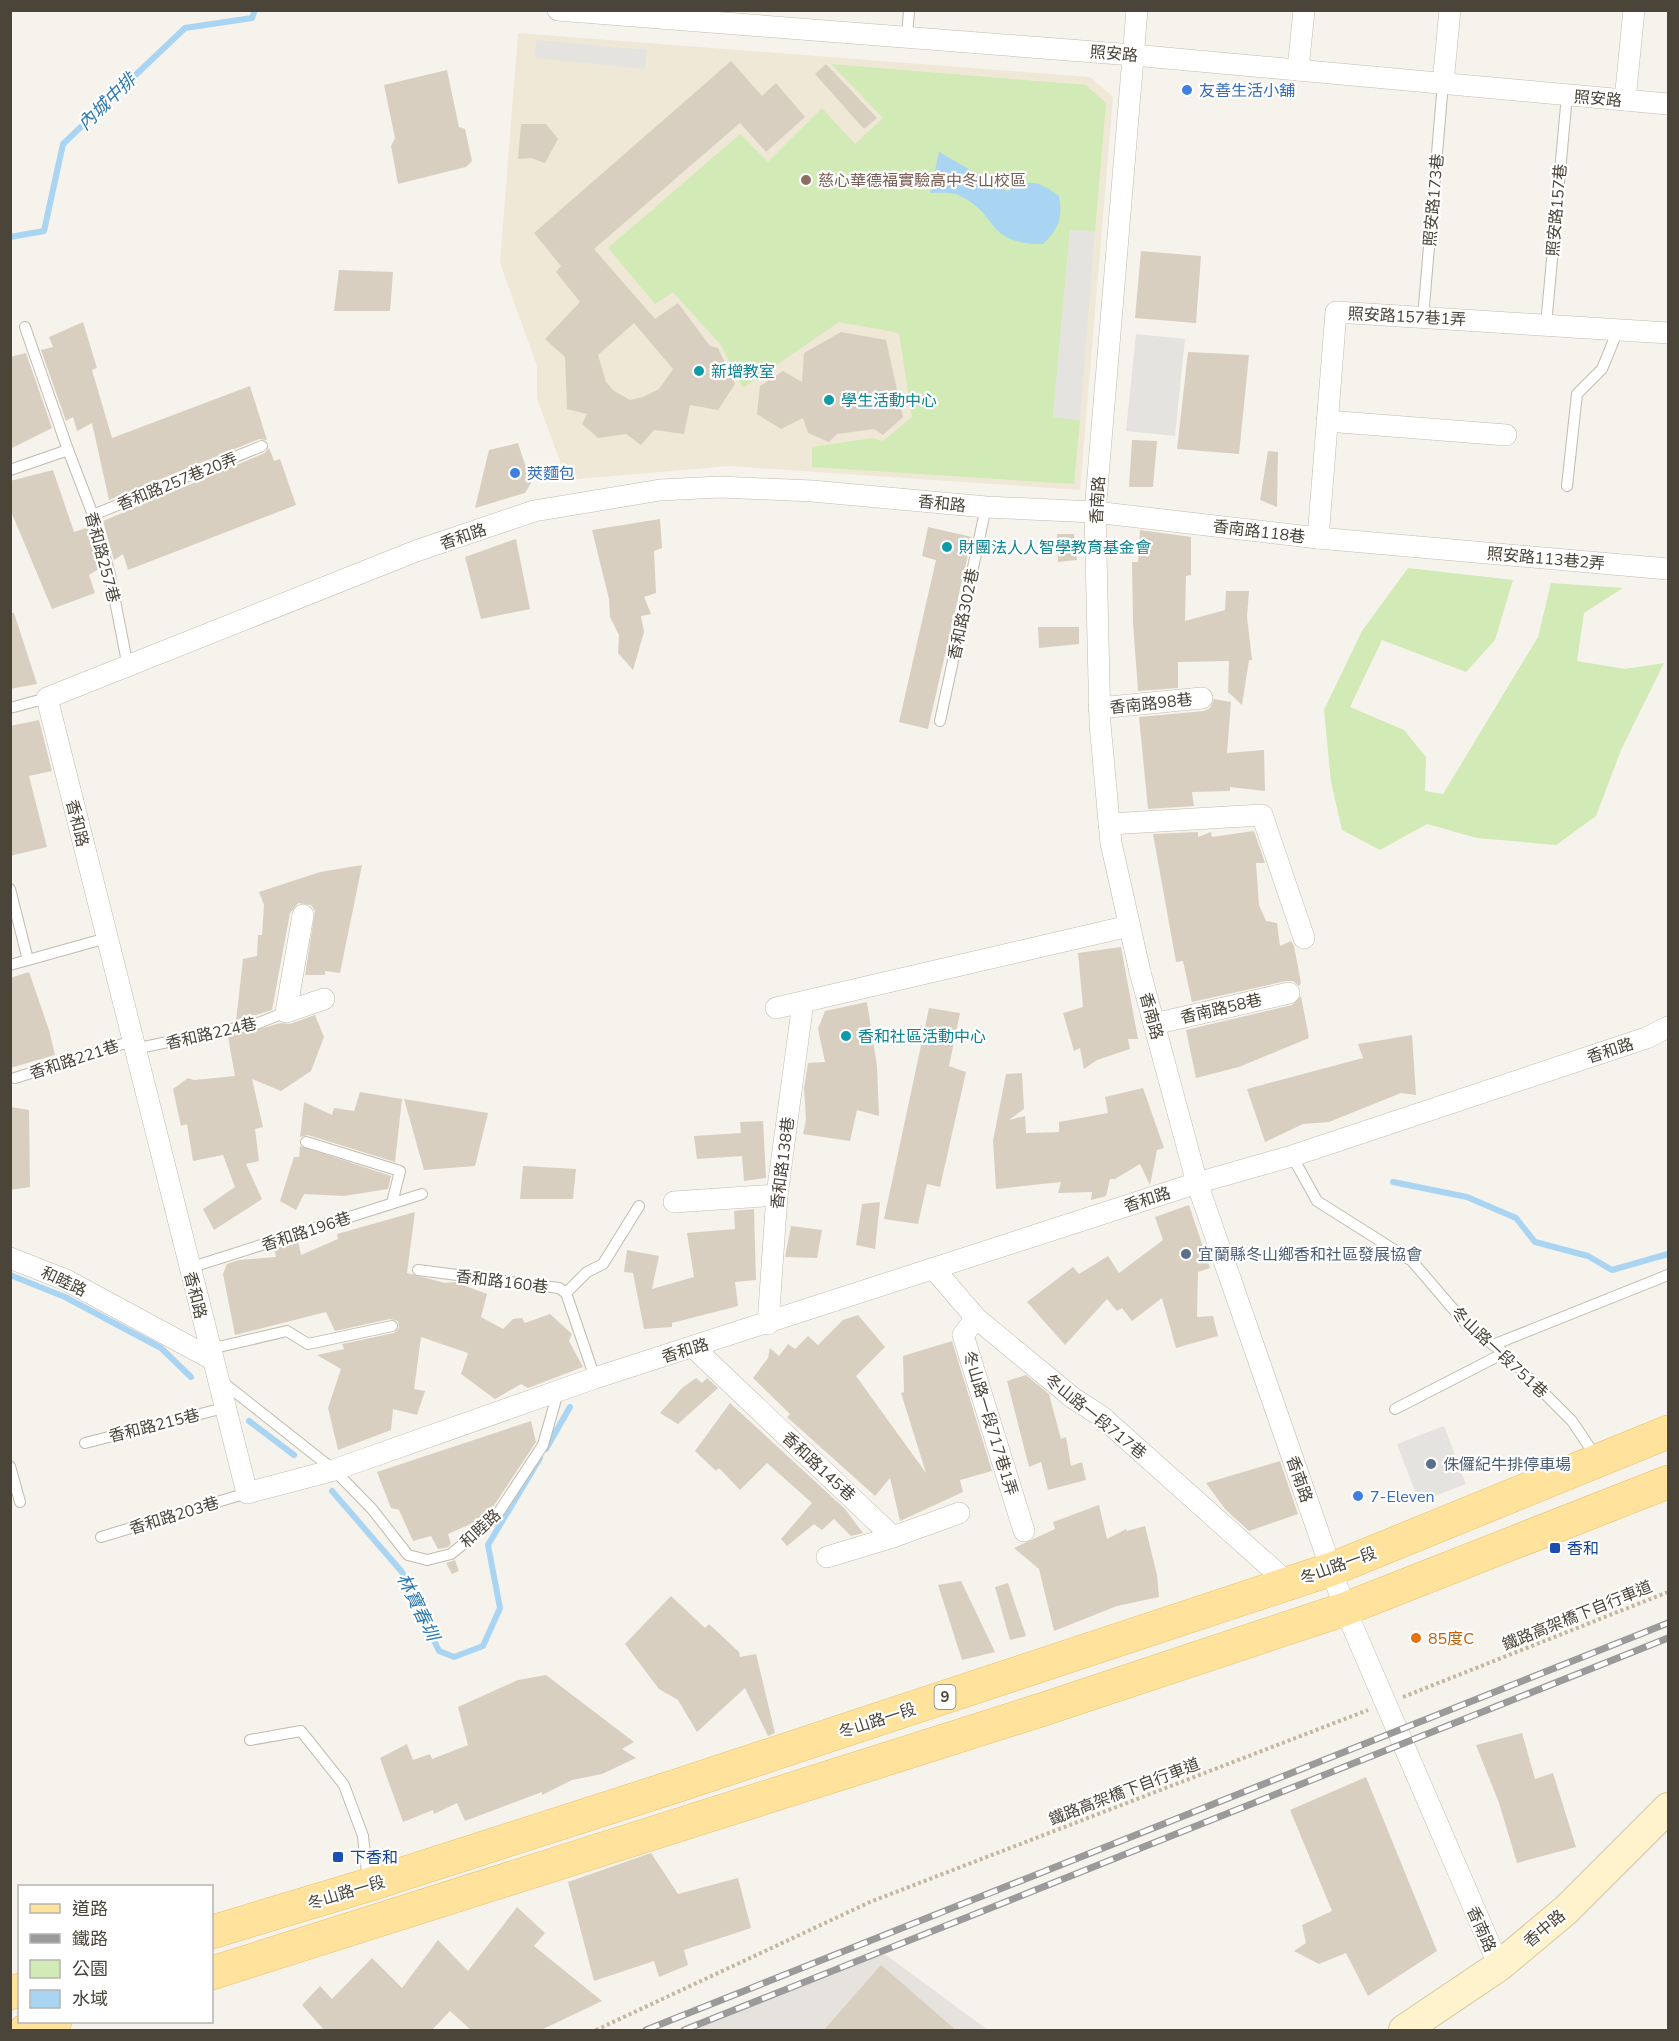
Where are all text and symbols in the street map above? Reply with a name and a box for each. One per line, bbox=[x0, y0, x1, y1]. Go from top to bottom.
street label: 照安路 bbox=[1089, 41, 1139, 67]
water label: 內城中排 bbox=[73, 67, 143, 136]
place label: 友善生活小舖 bbox=[1199, 80, 1295, 102]
marker: 友善生活小舖 bbox=[1180, 83, 1194, 97]
street label: 照安路 bbox=[1573, 86, 1623, 112]
street label: 照安路173巷 bbox=[1419, 153, 1449, 247]
street label: 照安路157巷 bbox=[1542, 163, 1572, 257]
place label: 慈心華德福實驗高中冬山校區 bbox=[818, 170, 1026, 192]
marker: 慈心華德福實驗高中冬山校區 bbox=[799, 173, 813, 187]
street label: 照安路157巷1弄 bbox=[1347, 303, 1467, 331]
place label: 新增教室 bbox=[711, 361, 775, 383]
marker: 新增教室 bbox=[692, 364, 706, 378]
place label: 學生活動中心 bbox=[841, 390, 937, 412]
marker: 學生活動中心 bbox=[822, 393, 836, 407]
street label: 香和路257巷20弄 bbox=[114, 448, 241, 516]
place label: 莢麵包 bbox=[527, 463, 575, 485]
marker: 莢麵包 bbox=[508, 466, 522, 480]
street label: 香南路 bbox=[1086, 476, 1110, 525]
street label: 香和路 bbox=[917, 491, 967, 517]
street label: 香和路257巷 bbox=[79, 510, 125, 605]
street label: 香南路118巷 bbox=[1211, 515, 1306, 549]
street label: 香和路 bbox=[437, 519, 490, 555]
place label: 財團法人人智學教育基金會 bbox=[959, 537, 1151, 559]
marker: 財團法人人智學教育基金會 bbox=[940, 540, 954, 554]
street label: 照安路113巷2弄 bbox=[1486, 543, 1606, 575]
street label: 香和路302巷 bbox=[944, 567, 984, 662]
street label: 香南路98巷 bbox=[1109, 689, 1194, 719]
street label: 香和路 bbox=[61, 797, 94, 849]
street label: 香南路58巷 bbox=[1178, 989, 1264, 1029]
street label: 香南路 bbox=[1134, 990, 1168, 1042]
street label: 香和路224巷 bbox=[164, 1013, 259, 1055]
place label: 香和社區活動中心 bbox=[858, 1026, 986, 1048]
marker: 香和社區活動中心 bbox=[839, 1029, 853, 1043]
street label: 香和路 bbox=[1584, 1033, 1637, 1069]
street label: 香和路221巷 bbox=[27, 1035, 122, 1085]
street label: 香和路138巷 bbox=[766, 1116, 800, 1211]
street label: 香和路 bbox=[1121, 1182, 1174, 1218]
street label: 香和路196巷 bbox=[259, 1207, 354, 1257]
place label: 宜蘭縣冬山鄉香和社區發展協會 bbox=[1198, 1244, 1422, 1266]
marker: 宜蘭縣冬山鄉香和社區發展協會 bbox=[1179, 1247, 1193, 1261]
street label: 和睦路 bbox=[37, 1262, 90, 1302]
street label: 香和路160巷 bbox=[454, 1265, 549, 1299]
street label: 香和路 bbox=[179, 1269, 212, 1321]
street label: 冬山路一段751巷 bbox=[1446, 1302, 1552, 1403]
street label: 香和路 bbox=[659, 1333, 711, 1368]
street label: 冬山路一段717巷1弄 bbox=[958, 1348, 1023, 1498]
street label: 冬山路一段717巷 bbox=[1040, 1369, 1151, 1465]
street label: 香和路215巷 bbox=[107, 1404, 202, 1448]
street label: 香和路145巷 bbox=[777, 1427, 860, 1506]
street label: 香南路 bbox=[1281, 1453, 1317, 1506]
place label: 侏儸紀牛排停車場 bbox=[1443, 1454, 1571, 1476]
marker: 侏儸紀牛排停車場 bbox=[1424, 1457, 1438, 1471]
place label: 7-Eleven bbox=[1370, 1486, 1435, 1508]
marker: 7-Eleven bbox=[1351, 1489, 1365, 1503]
street label: 香和路203巷 bbox=[127, 1492, 222, 1540]
street label: 和睦路 bbox=[456, 1504, 506, 1553]
place label: 香和 bbox=[1567, 1538, 1599, 1560]
marker: 香和 bbox=[1548, 1541, 1562, 1555]
street label: 冬山路一段 bbox=[1297, 1542, 1380, 1590]
water label: 林寶春圳 bbox=[391, 1569, 446, 1647]
street label: 鐵路高架橋下自行車道 bbox=[1499, 1576, 1656, 1656]
place label: 85度C bbox=[1428, 1628, 1474, 1650]
marker: 85度C bbox=[1409, 1631, 1423, 1645]
road number: 9 bbox=[934, 1685, 956, 1709]
street label: 冬山路一段 bbox=[836, 1698, 919, 1744]
street label: 鐵路高架橋下自行車道 bbox=[1046, 1753, 1203, 1831]
place label: 下香和 bbox=[350, 1847, 398, 1869]
marker: 下香和 bbox=[331, 1850, 345, 1864]
street label: 冬山路一段 bbox=[305, 1871, 388, 1915]
legend bbox=[18, 1885, 213, 2023]
text: 道路 bbox=[72, 1897, 108, 1921]
street label: 香南路 bbox=[1461, 1903, 1501, 1956]
street label: 香中路 bbox=[1519, 1905, 1570, 1953]
text: 鐵路 bbox=[72, 1927, 108, 1951]
text: 公園 bbox=[72, 1957, 108, 1981]
text: 水域 bbox=[72, 1987, 108, 2011]

